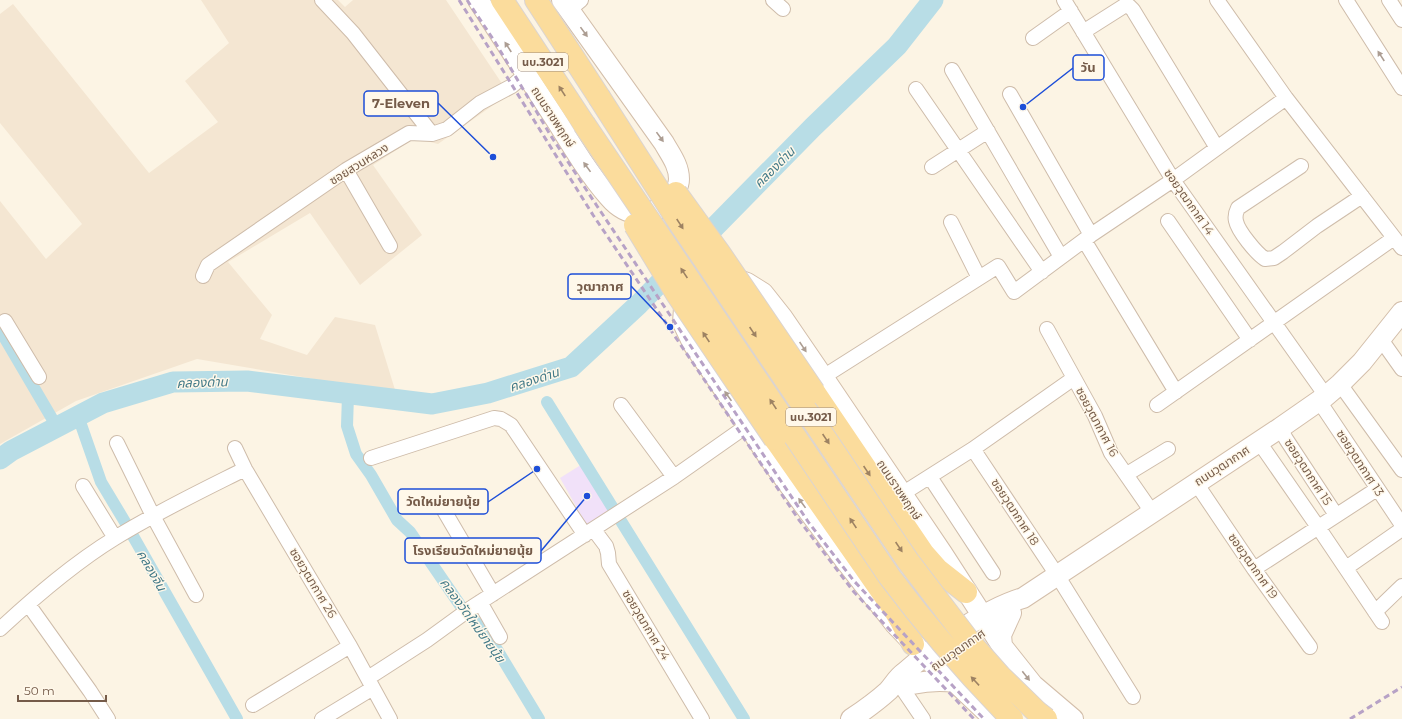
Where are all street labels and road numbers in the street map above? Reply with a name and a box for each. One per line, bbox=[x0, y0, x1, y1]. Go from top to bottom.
road number: นบ.3021 bbox=[518, 53, 568, 71]
street label: ถนนราชพฤกษ์ bbox=[528, 83, 579, 150]
street label: ซอยสวนหลวง bbox=[326, 139, 391, 188]
street label: ซอยวุฒากาศ 14 bbox=[1161, 166, 1218, 238]
street label: ซอยวุฒากาศ 16 bbox=[1073, 384, 1122, 459]
road number: นบ.3021 bbox=[786, 408, 836, 426]
street label: ซอยวุฒากาศ 13 bbox=[1333, 427, 1388, 499]
street label: ซอยวุฒากาศ 15 bbox=[1281, 436, 1336, 508]
street label: ถนนวุฒากาศ bbox=[1191, 442, 1252, 489]
street label: ถนนราชพฤกษ์ bbox=[874, 457, 925, 523]
street label: ซอยวุฒากาศ 18 bbox=[988, 475, 1043, 548]
street label: ซอยวุฒากาศ 19 bbox=[1225, 530, 1282, 601]
street label: ซอยวุฒากาศ 26 bbox=[287, 545, 340, 621]
street label: ซอยวุฒากาศ 24 bbox=[620, 587, 673, 663]
street label: ถนนวุฒากาศ bbox=[928, 625, 988, 674]

